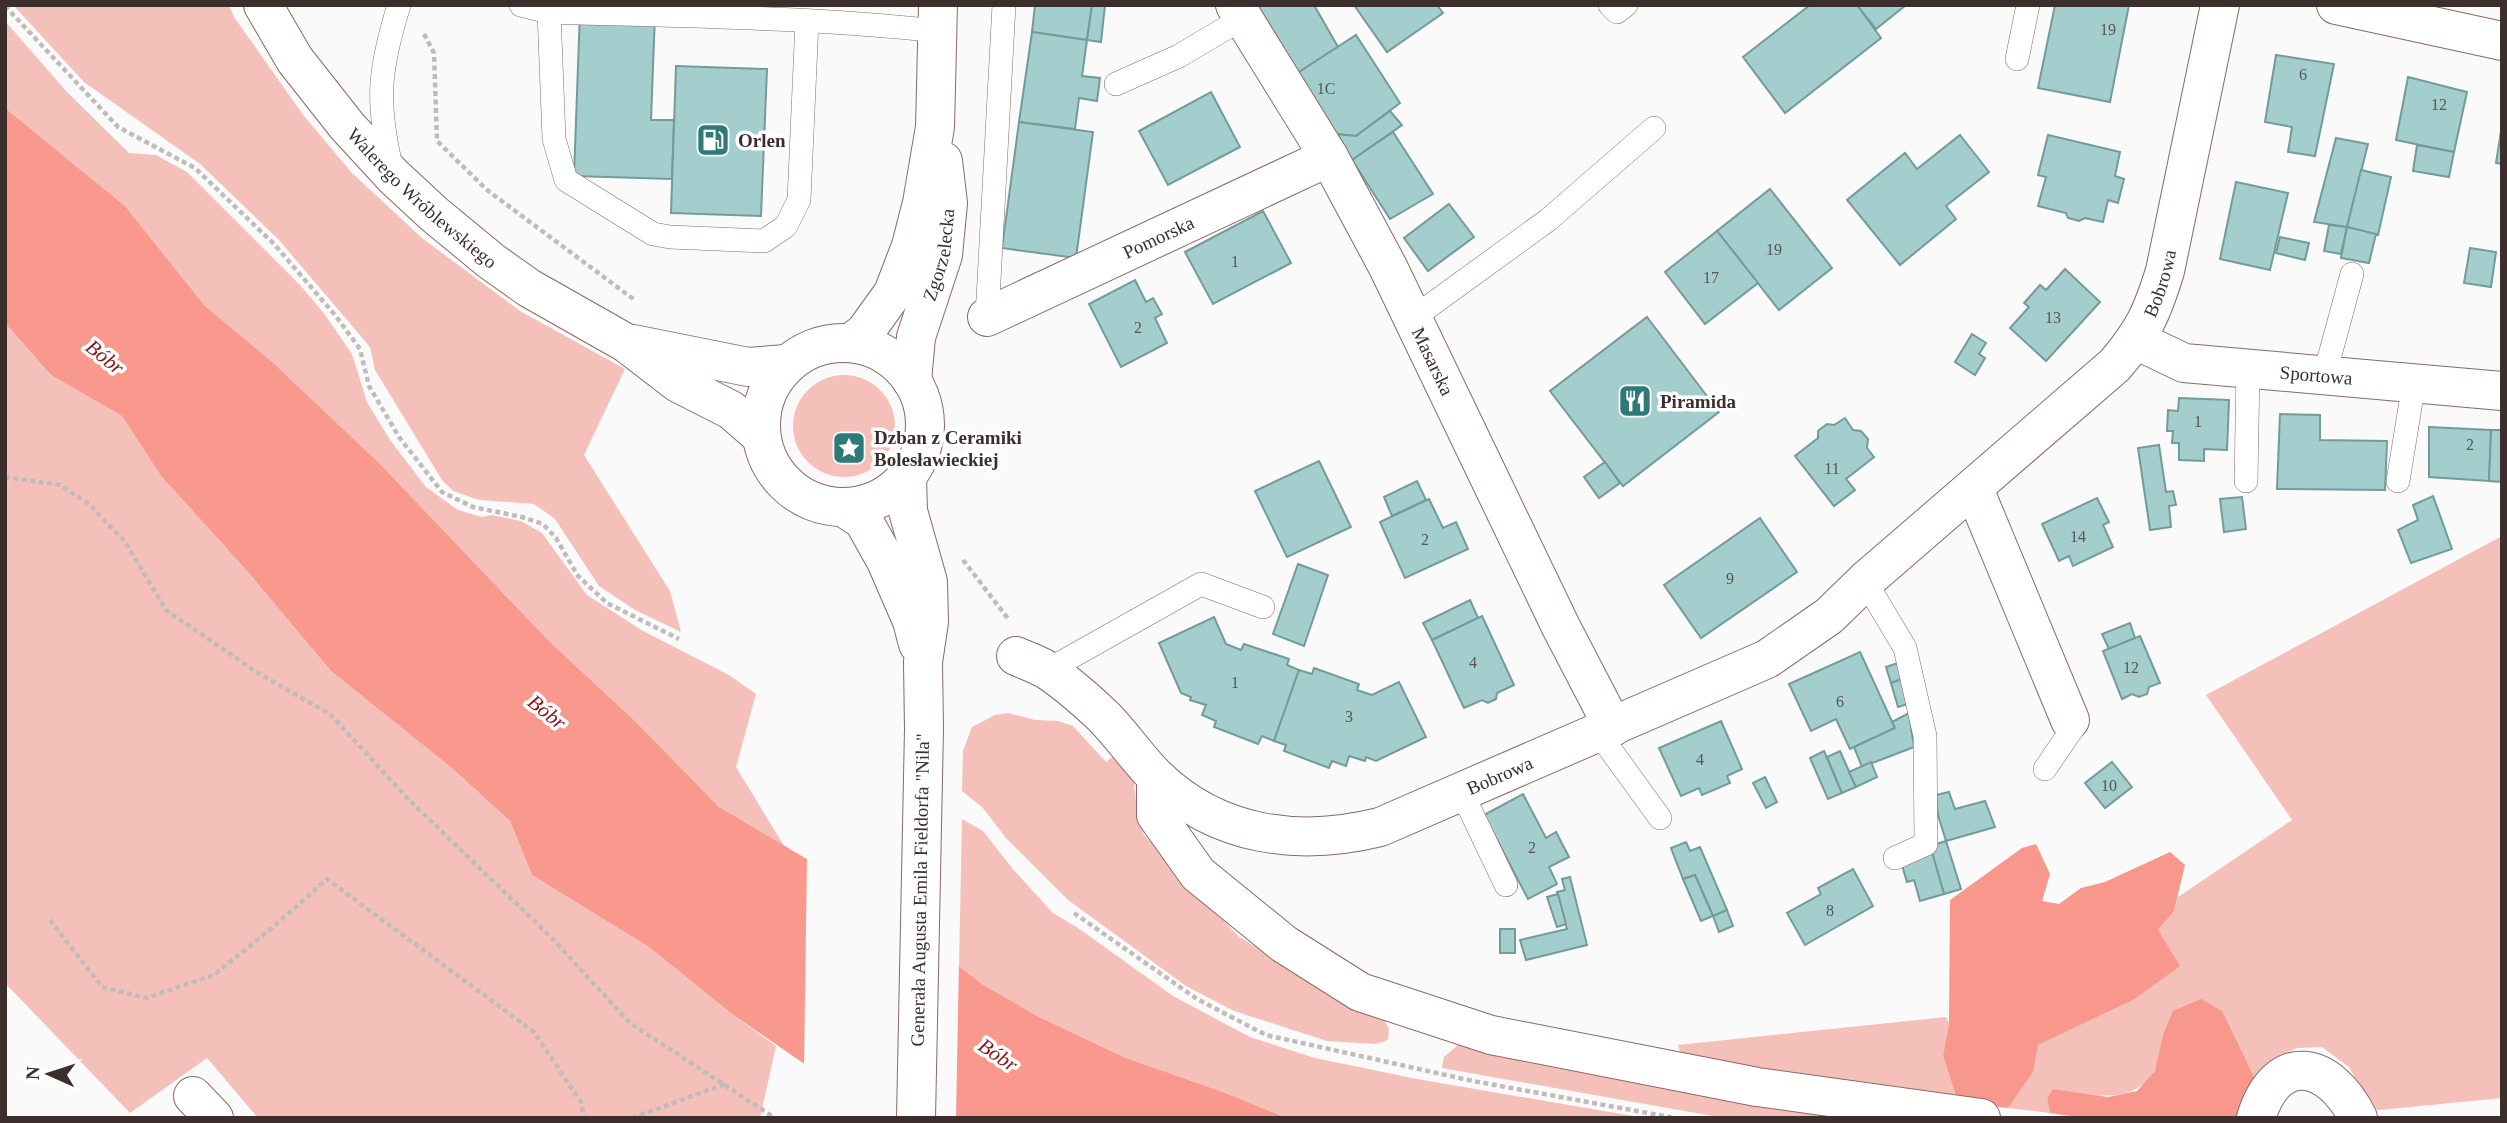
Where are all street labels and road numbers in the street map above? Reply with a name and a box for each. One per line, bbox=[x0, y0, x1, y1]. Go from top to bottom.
street label: Walerego Wróblewskiego bbox=[343, 123, 501, 272]
street label: Zgorzelecka bbox=[918, 207, 958, 303]
street label: Pomorska bbox=[1119, 211, 1198, 263]
street label: Bobrowa bbox=[2139, 247, 2180, 320]
street label: Masarska bbox=[1408, 324, 1459, 399]
street label: Sportowa bbox=[2279, 361, 2354, 388]
street label: Generała Augusta Emila Fieldorfa "Nila" bbox=[907, 733, 933, 1047]
street label: Bobrowa bbox=[1463, 751, 1536, 799]

